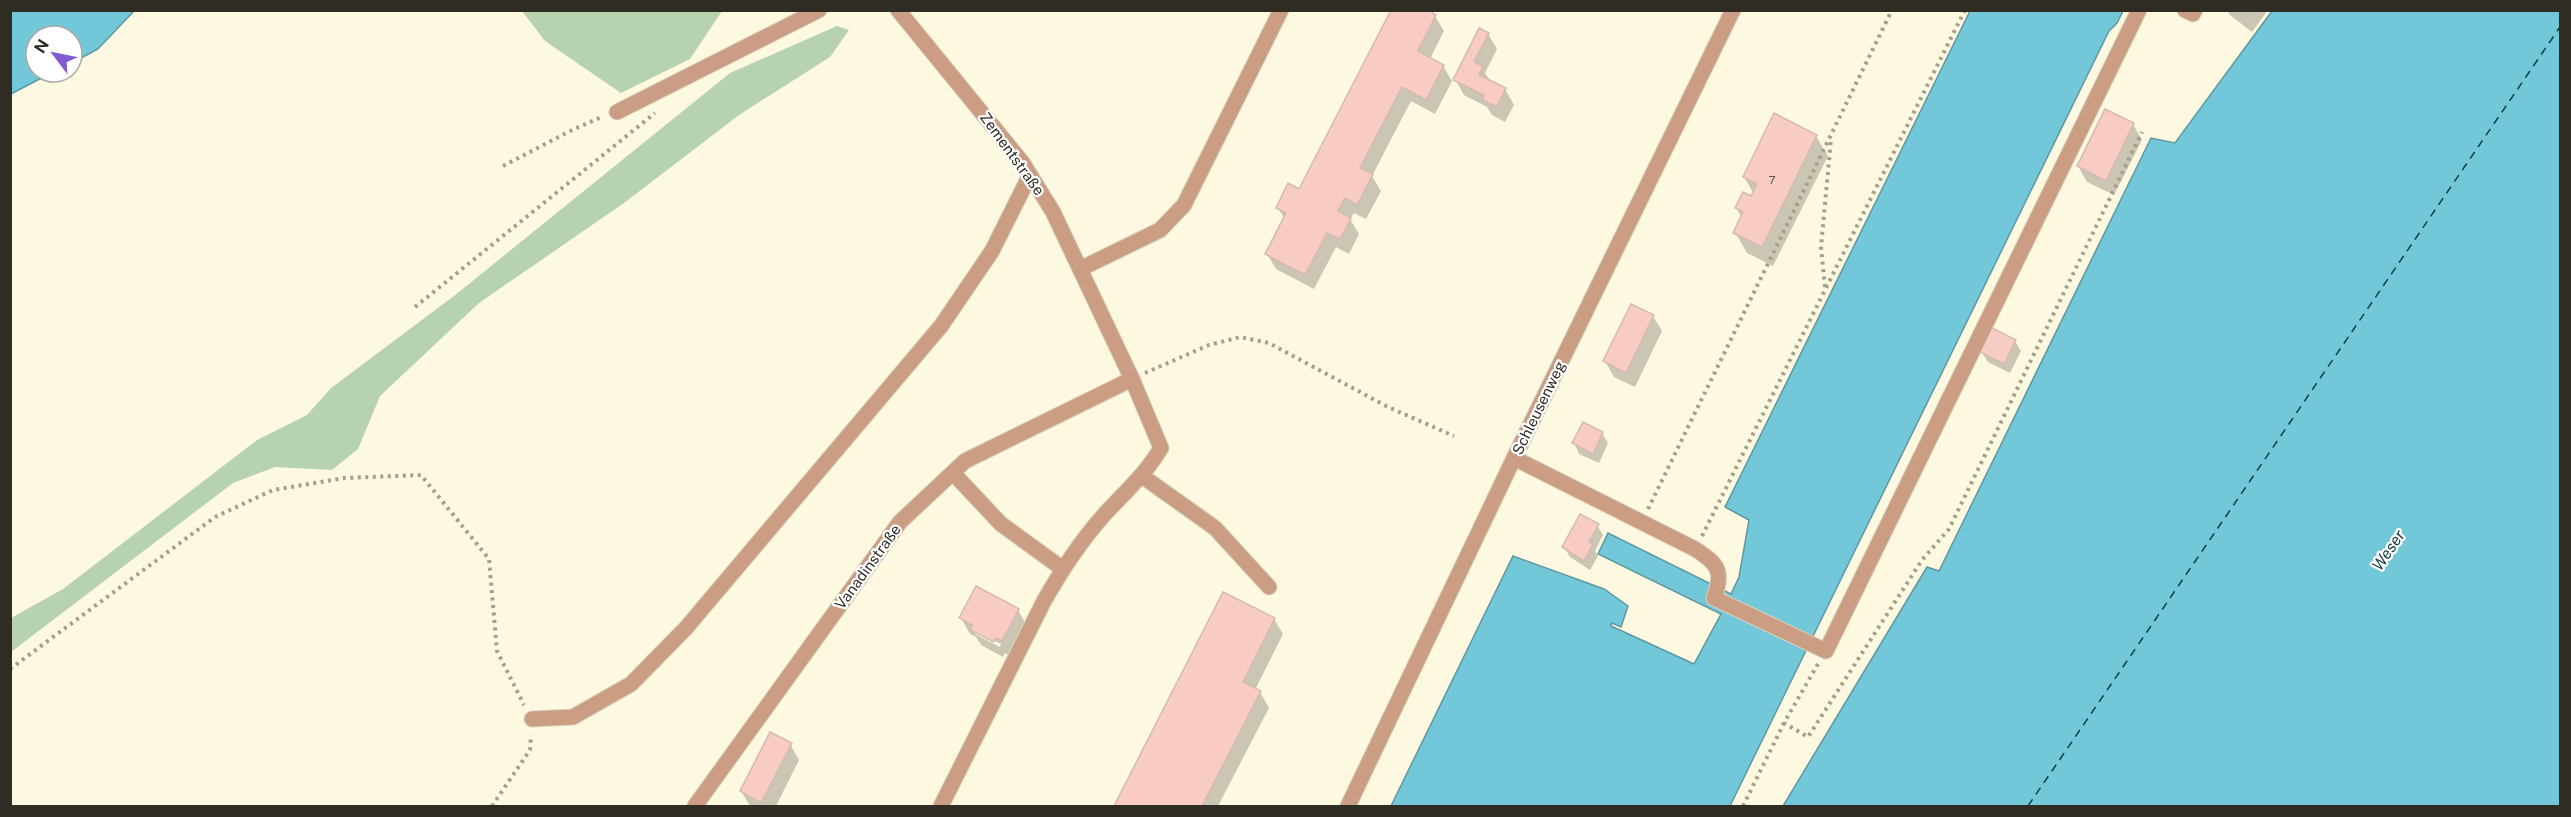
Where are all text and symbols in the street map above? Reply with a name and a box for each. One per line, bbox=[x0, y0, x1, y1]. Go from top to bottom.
north arrow bbox=[24, 24, 84, 84]
text: N bbox=[30, 36, 53, 57]
street label: Zementstraße bbox=[977, 109, 1048, 198]
house number: 7 bbox=[1768, 173, 1776, 187]
street label: Schleusenweg bbox=[1509, 358, 1569, 457]
street label: Vanadinstraße bbox=[831, 521, 904, 612]
water label: Weser bbox=[2368, 526, 2409, 574]

